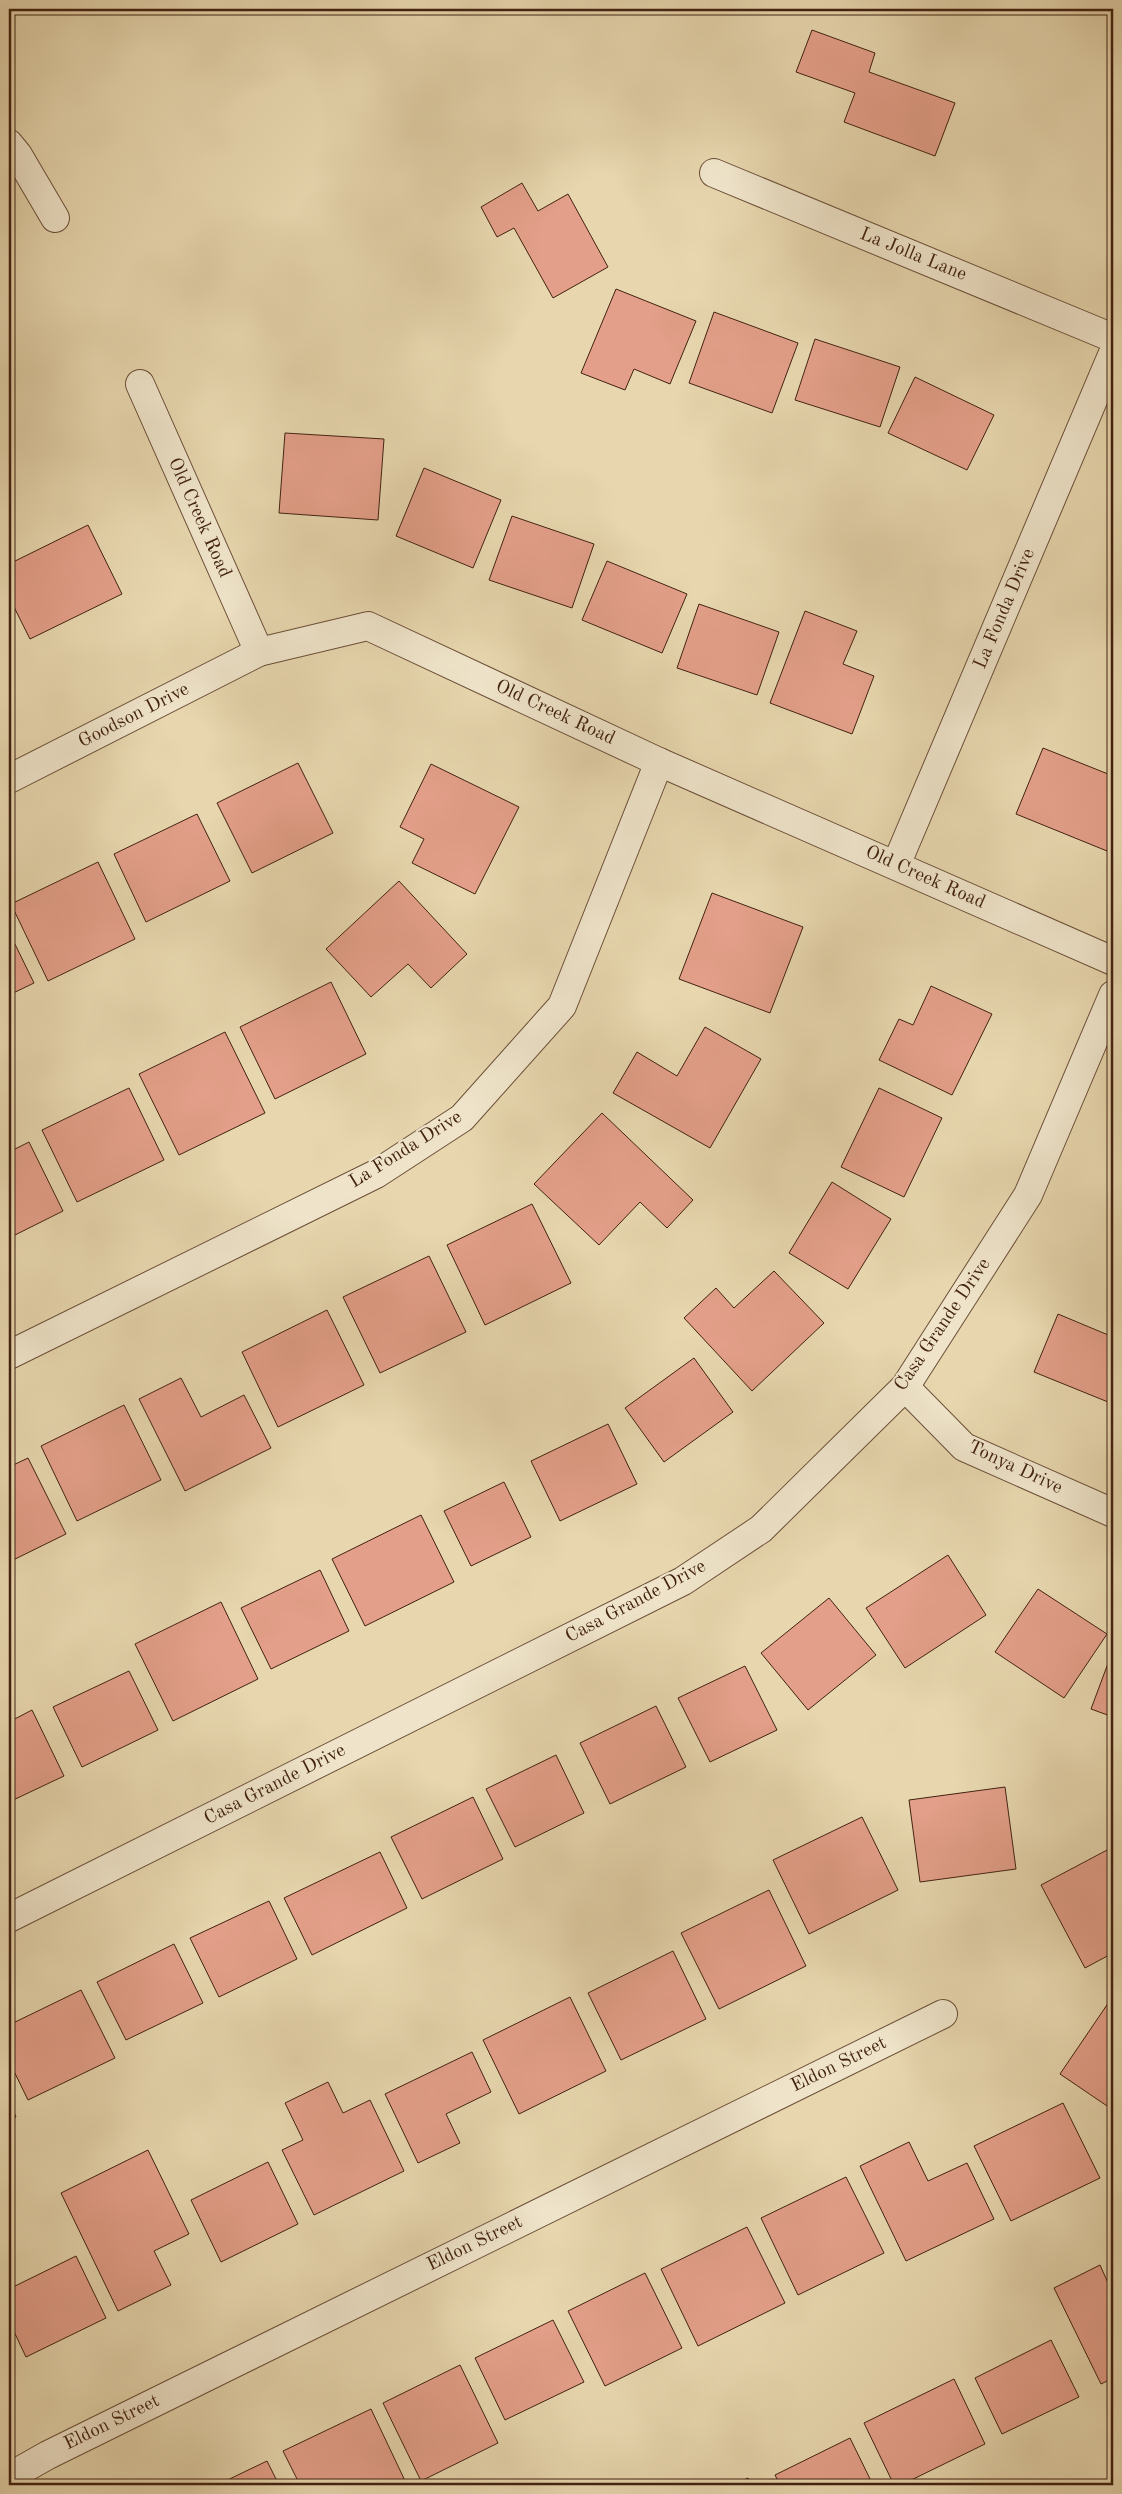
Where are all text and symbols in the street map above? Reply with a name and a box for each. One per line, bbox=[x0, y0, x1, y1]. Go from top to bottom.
street label: La Jolla Lane bbox=[857, 225, 969, 285]
street label: Old Creek Road bbox=[164, 455, 234, 581]
street label: La Fonda Drive bbox=[971, 546, 1039, 672]
street label: Old Creek Road bbox=[492, 677, 618, 749]
street label: Goodson Drive bbox=[76, 680, 192, 752]
street label: Old Creek Road bbox=[862, 843, 988, 913]
street label: La Fonda Drive bbox=[346, 1108, 466, 1192]
street label: Casa Grande Drive bbox=[892, 1255, 994, 1395]
street label: Tonya Drive bbox=[965, 1438, 1065, 1498]
street label: Casa Grande Drive bbox=[563, 1557, 709, 1647]
street label: Casa Grande Drive bbox=[201, 1741, 349, 1829]
street label: Eldon Street bbox=[788, 2034, 890, 2096]
street label: Eldon Street bbox=[424, 2213, 526, 2275]
street label: Eldon Street bbox=[61, 2392, 163, 2454]

